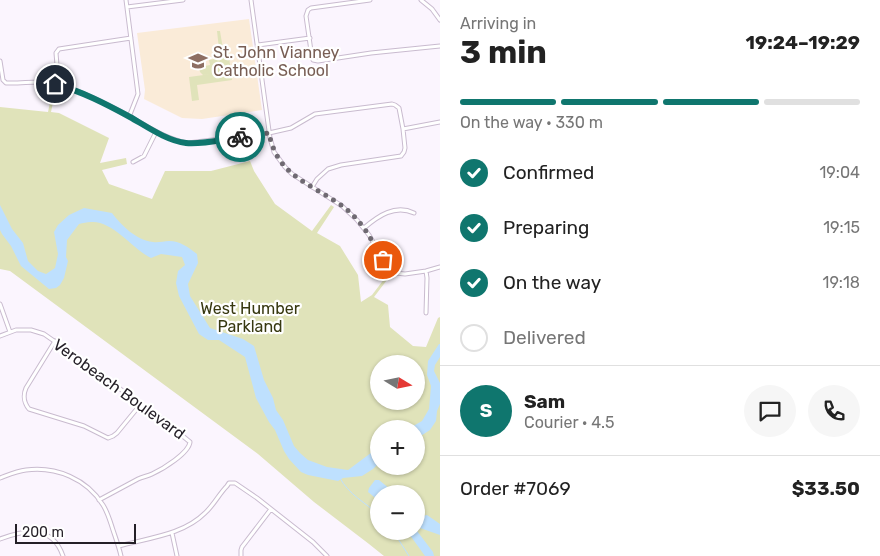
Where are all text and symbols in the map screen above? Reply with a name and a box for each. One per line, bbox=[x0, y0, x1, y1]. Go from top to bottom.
text: Arriving in bbox=[460, 14, 536, 33]
text: 19:24–19:29 bbox=[746, 31, 860, 54]
text: 3 min bbox=[460, 33, 547, 71]
place label: St. John Vianney Catholic School bbox=[213, 43, 340, 80]
school or university icon: St. John Vianney Catholic School bbox=[187, 50, 209, 72]
pin bbox=[34, 63, 76, 105]
icon: home bbox=[41, 70, 69, 98]
courier bbox=[215, 112, 265, 162]
text: On the way · 330 m bbox=[460, 113, 603, 132]
icon: bike bbox=[226, 123, 254, 151]
icon: check bbox=[460, 159, 488, 187]
text: Confirmed bbox=[503, 161, 594, 184]
text: 19:04 bbox=[819, 163, 860, 182]
icon: check bbox=[460, 214, 488, 242]
text: Preparing bbox=[503, 216, 589, 239]
text: 19:15 bbox=[823, 218, 860, 237]
pin bbox=[362, 239, 404, 281]
icon: bag bbox=[369, 246, 397, 274]
icon: check bbox=[460, 269, 488, 297]
text: On the way bbox=[503, 271, 601, 294]
text: 19:18 bbox=[823, 273, 860, 292]
park label: West Humber Parkland bbox=[200, 299, 300, 336]
text: Delivered bbox=[503, 326, 586, 349]
street label: Verobeach Boulevard bbox=[49, 335, 189, 443]
north arrow bbox=[370, 355, 425, 410]
map controls bbox=[370, 355, 425, 540]
button: chat bbox=[744, 385, 796, 437]
button: phone bbox=[808, 385, 860, 437]
text: Sam bbox=[524, 390, 565, 413]
text: S bbox=[480, 399, 492, 422]
text: Courier · 4.5 bbox=[524, 413, 614, 432]
button: + bbox=[370, 420, 425, 475]
text: Order #7069 bbox=[460, 477, 571, 500]
text: $33.50 bbox=[792, 477, 860, 500]
button: − bbox=[370, 485, 425, 540]
scale bar bbox=[15, 521, 136, 544]
text: 200 m bbox=[22, 524, 64, 541]

